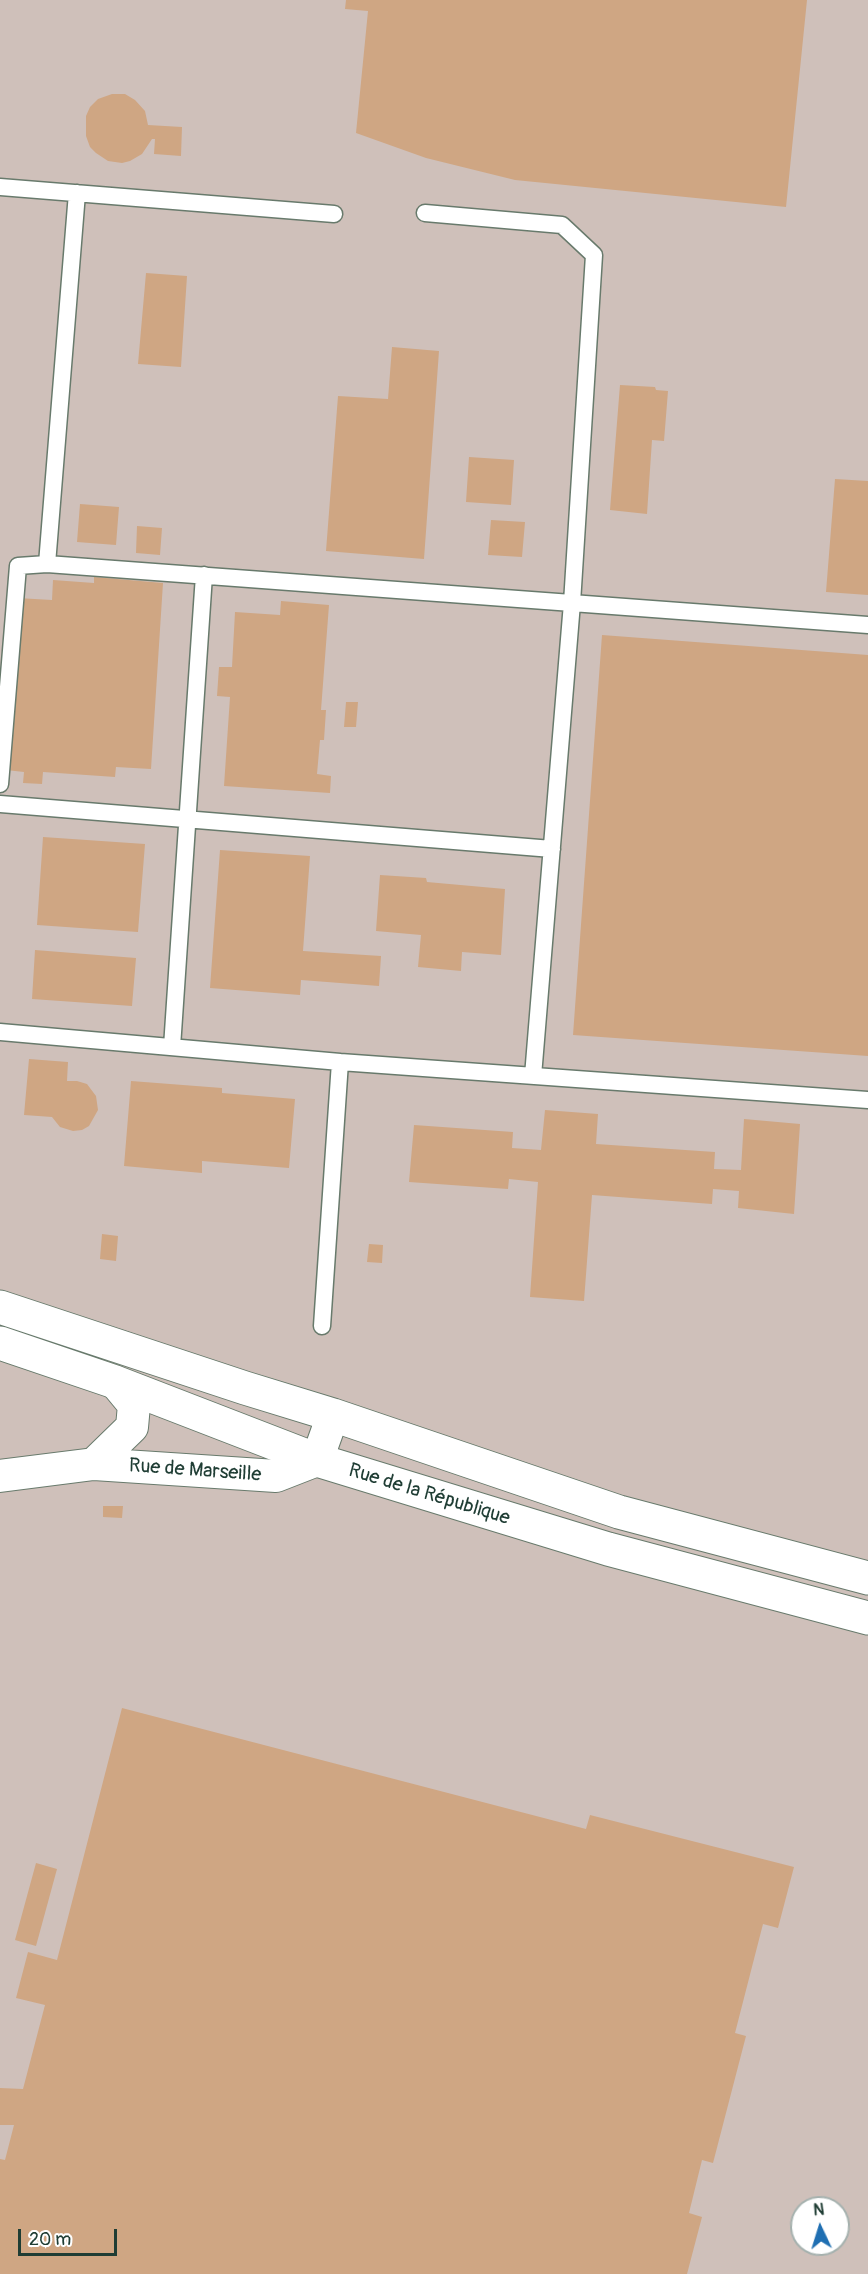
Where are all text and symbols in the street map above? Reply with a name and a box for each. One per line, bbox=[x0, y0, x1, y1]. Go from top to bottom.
street label: Rue de Marseille bbox=[128, 1454, 262, 1488]
street label: Rue de la République bbox=[345, 1459, 513, 1531]
north arrow bbox=[790, 2196, 850, 2256]
text: N bbox=[813, 2200, 825, 2220]
scale bar bbox=[21, 2217, 120, 2255]
text: 20 m bbox=[29, 2228, 71, 2251]

